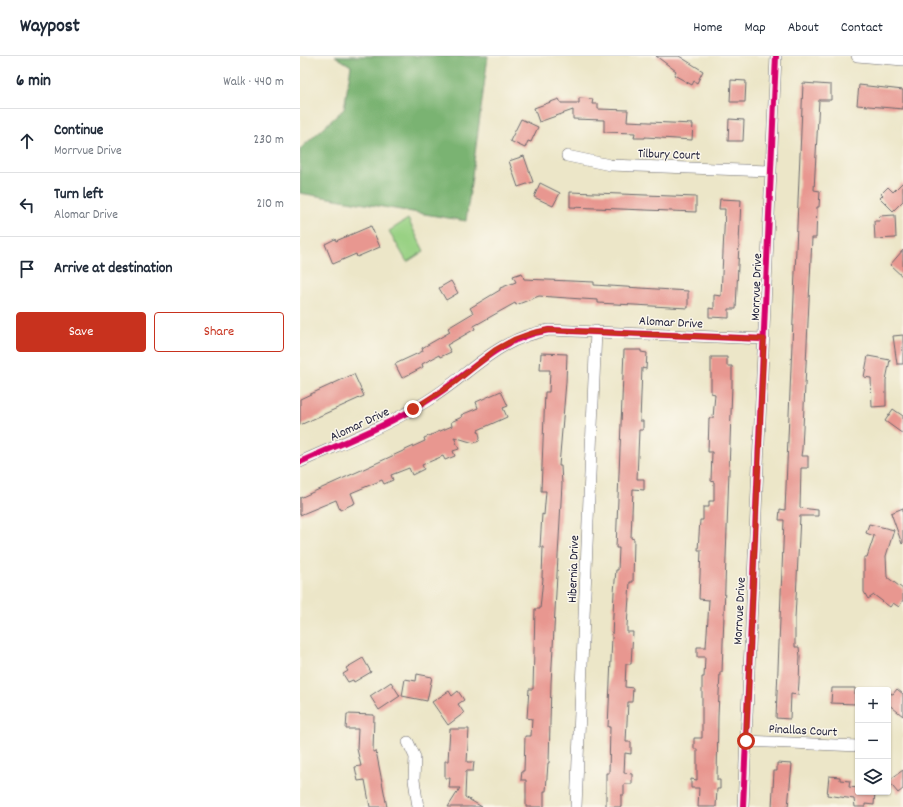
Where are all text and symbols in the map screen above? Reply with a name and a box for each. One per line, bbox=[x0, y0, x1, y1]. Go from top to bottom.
text: Waypost bbox=[20, 14, 80, 41]
text: Home bbox=[693, 18, 722, 38]
text: Map bbox=[744, 18, 766, 38]
text: About bbox=[788, 18, 819, 38]
text: Contact bbox=[841, 18, 883, 38]
text: 6 min bbox=[16, 70, 51, 94]
text: Walk · 440 m bbox=[223, 73, 284, 92]
text: Continue bbox=[54, 120, 103, 142]
icon: ahead bbox=[16, 130, 38, 152]
text: 230 m bbox=[254, 131, 284, 150]
text: Morrvue Drive bbox=[54, 142, 122, 161]
street label: Tilbury Court bbox=[637, 145, 701, 166]
text: Turn left bbox=[54, 184, 103, 206]
icon: left bbox=[16, 194, 38, 216]
text: 210 m bbox=[256, 195, 284, 214]
text: Alomar Drive bbox=[54, 206, 118, 225]
street label: Morrvue Drive bbox=[747, 253, 768, 321]
icon: arrive bbox=[16, 258, 38, 280]
text: Arrive at destination bbox=[54, 258, 172, 280]
button: Save bbox=[16, 312, 146, 352]
button: Share bbox=[154, 312, 284, 352]
street label: Alomar Drive bbox=[638, 312, 704, 335]
route end bbox=[404, 400, 422, 418]
street label: Alomar Drive bbox=[327, 403, 393, 447]
street label: Hibernia Drive bbox=[564, 535, 585, 603]
street label: Morrvue Drive bbox=[729, 576, 752, 645]
map controls bbox=[855, 687, 891, 795]
button: + bbox=[855, 687, 891, 723]
street label: Pinallas Court bbox=[768, 720, 838, 743]
button: − bbox=[855, 723, 891, 759]
route start bbox=[737, 732, 755, 750]
button: layers bbox=[855, 759, 891, 795]

